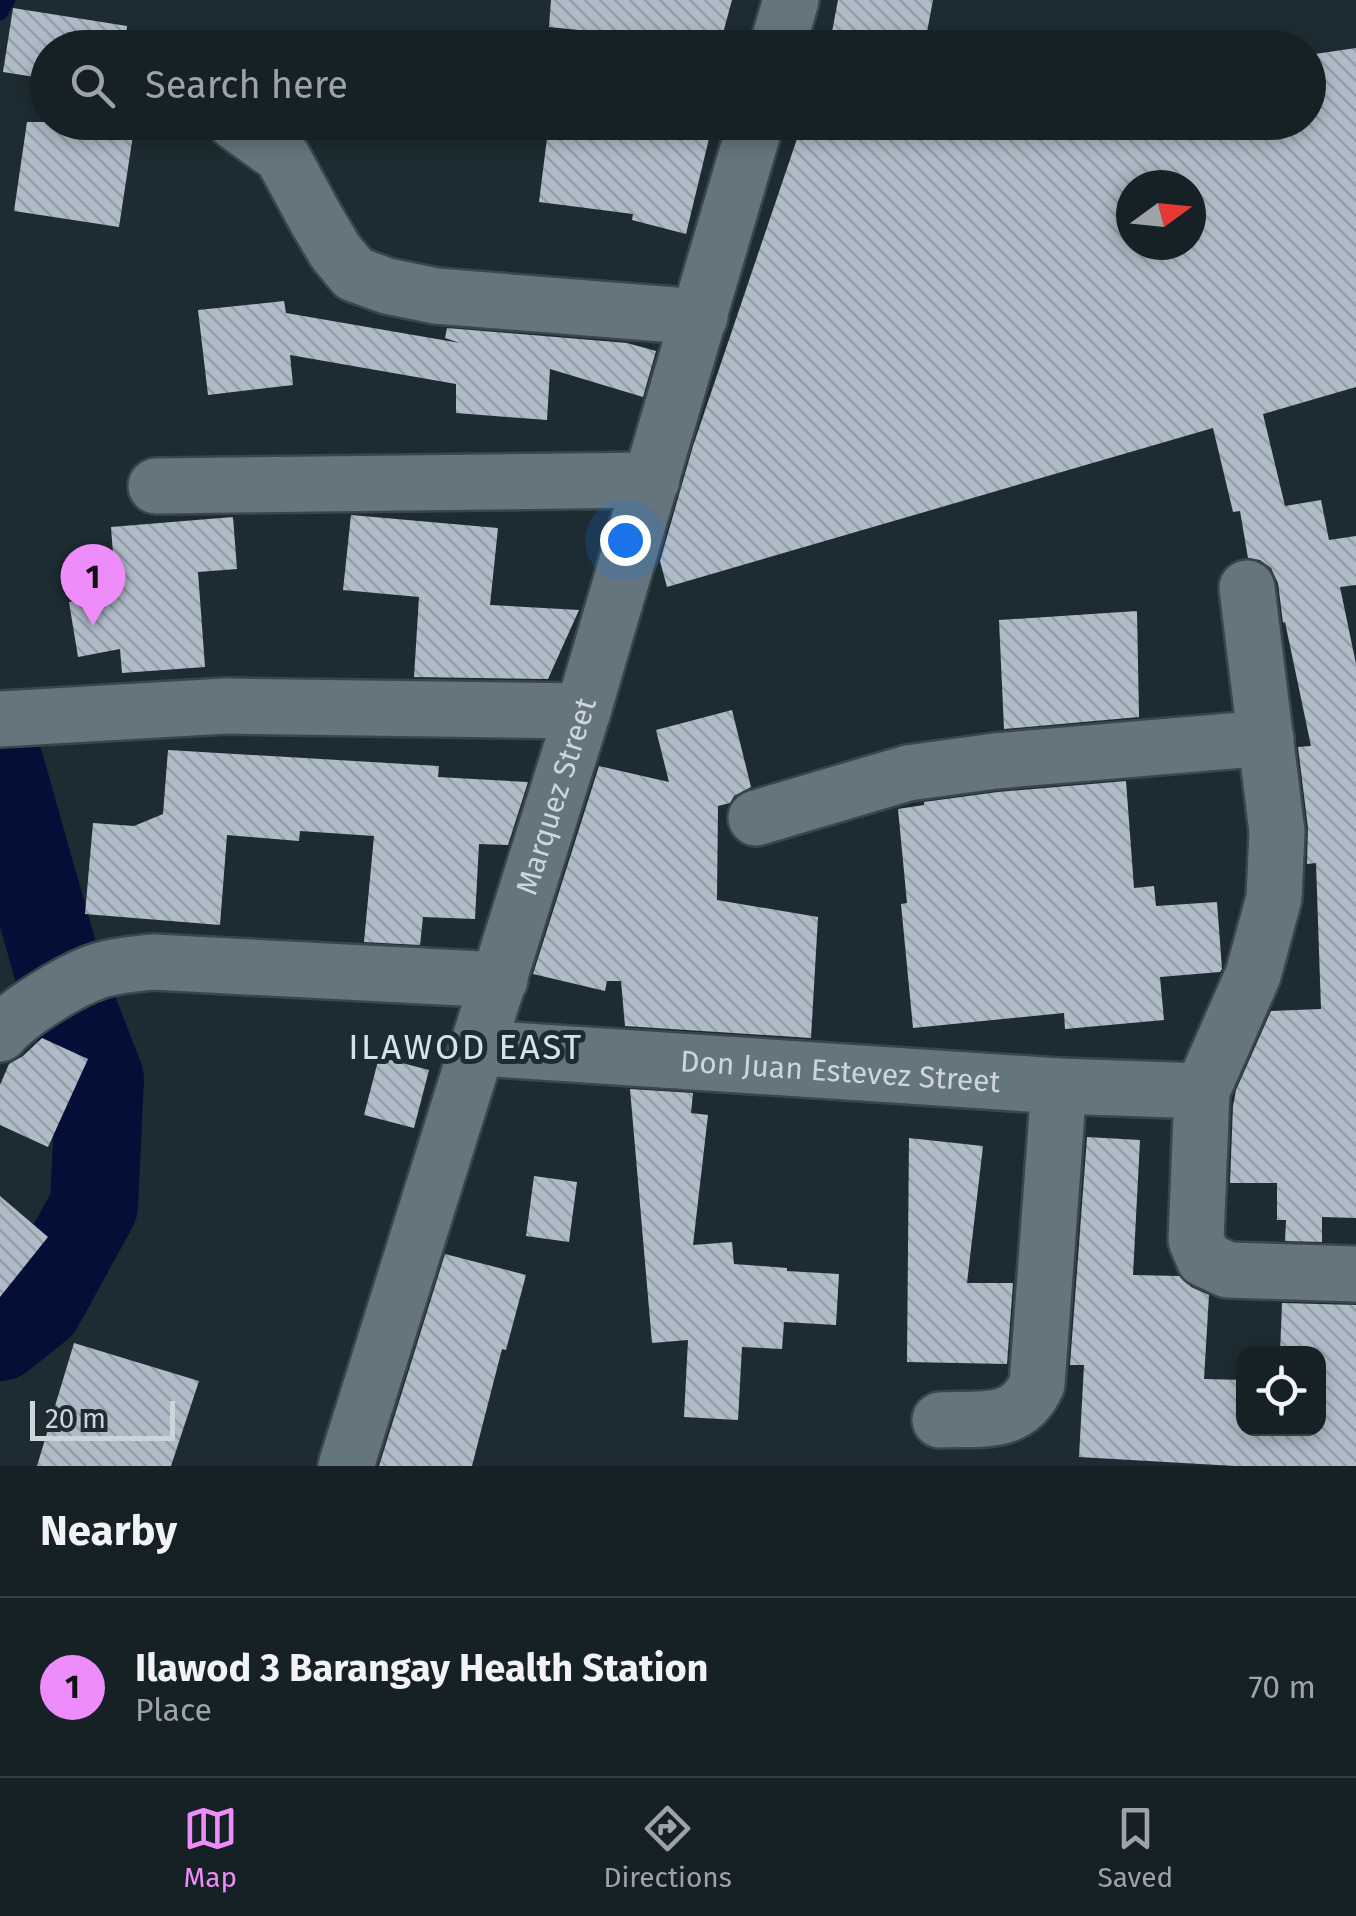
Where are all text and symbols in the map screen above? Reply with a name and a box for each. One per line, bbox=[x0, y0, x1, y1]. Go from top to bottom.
search box bbox=[30, 30, 1326, 140]
icon: search bbox=[65, 58, 120, 113]
text: Search here bbox=[145, 62, 348, 108]
north arrow bbox=[1116, 170, 1206, 260]
your location bbox=[600, 515, 651, 566]
pin: 1 bbox=[61, 544, 126, 626]
street label: Marquez Street bbox=[508, 693, 604, 899]
district label: ILAWOD EAST bbox=[348, 1026, 584, 1068]
street label: Don Juan Estevez Street bbox=[679, 1043, 1002, 1100]
map controls bbox=[1236, 1346, 1326, 1436]
button: locate bbox=[1236, 1346, 1326, 1436]
scale bar bbox=[30, 1396, 175, 1440]
text: 20 m bbox=[45, 1402, 106, 1435]
text: Nearby bbox=[40, 1506, 177, 1556]
text: Ilawod 3 Barangay Health Station bbox=[135, 1645, 709, 1691]
text: 1 bbox=[65, 1668, 80, 1706]
text: 70 m bbox=[1248, 1668, 1316, 1706]
text: Place bbox=[135, 1691, 212, 1729]
tab: Map bbox=[183, 1801, 238, 1894]
tab: Directions bbox=[603, 1801, 732, 1894]
tab: Saved bbox=[1097, 1801, 1173, 1894]

